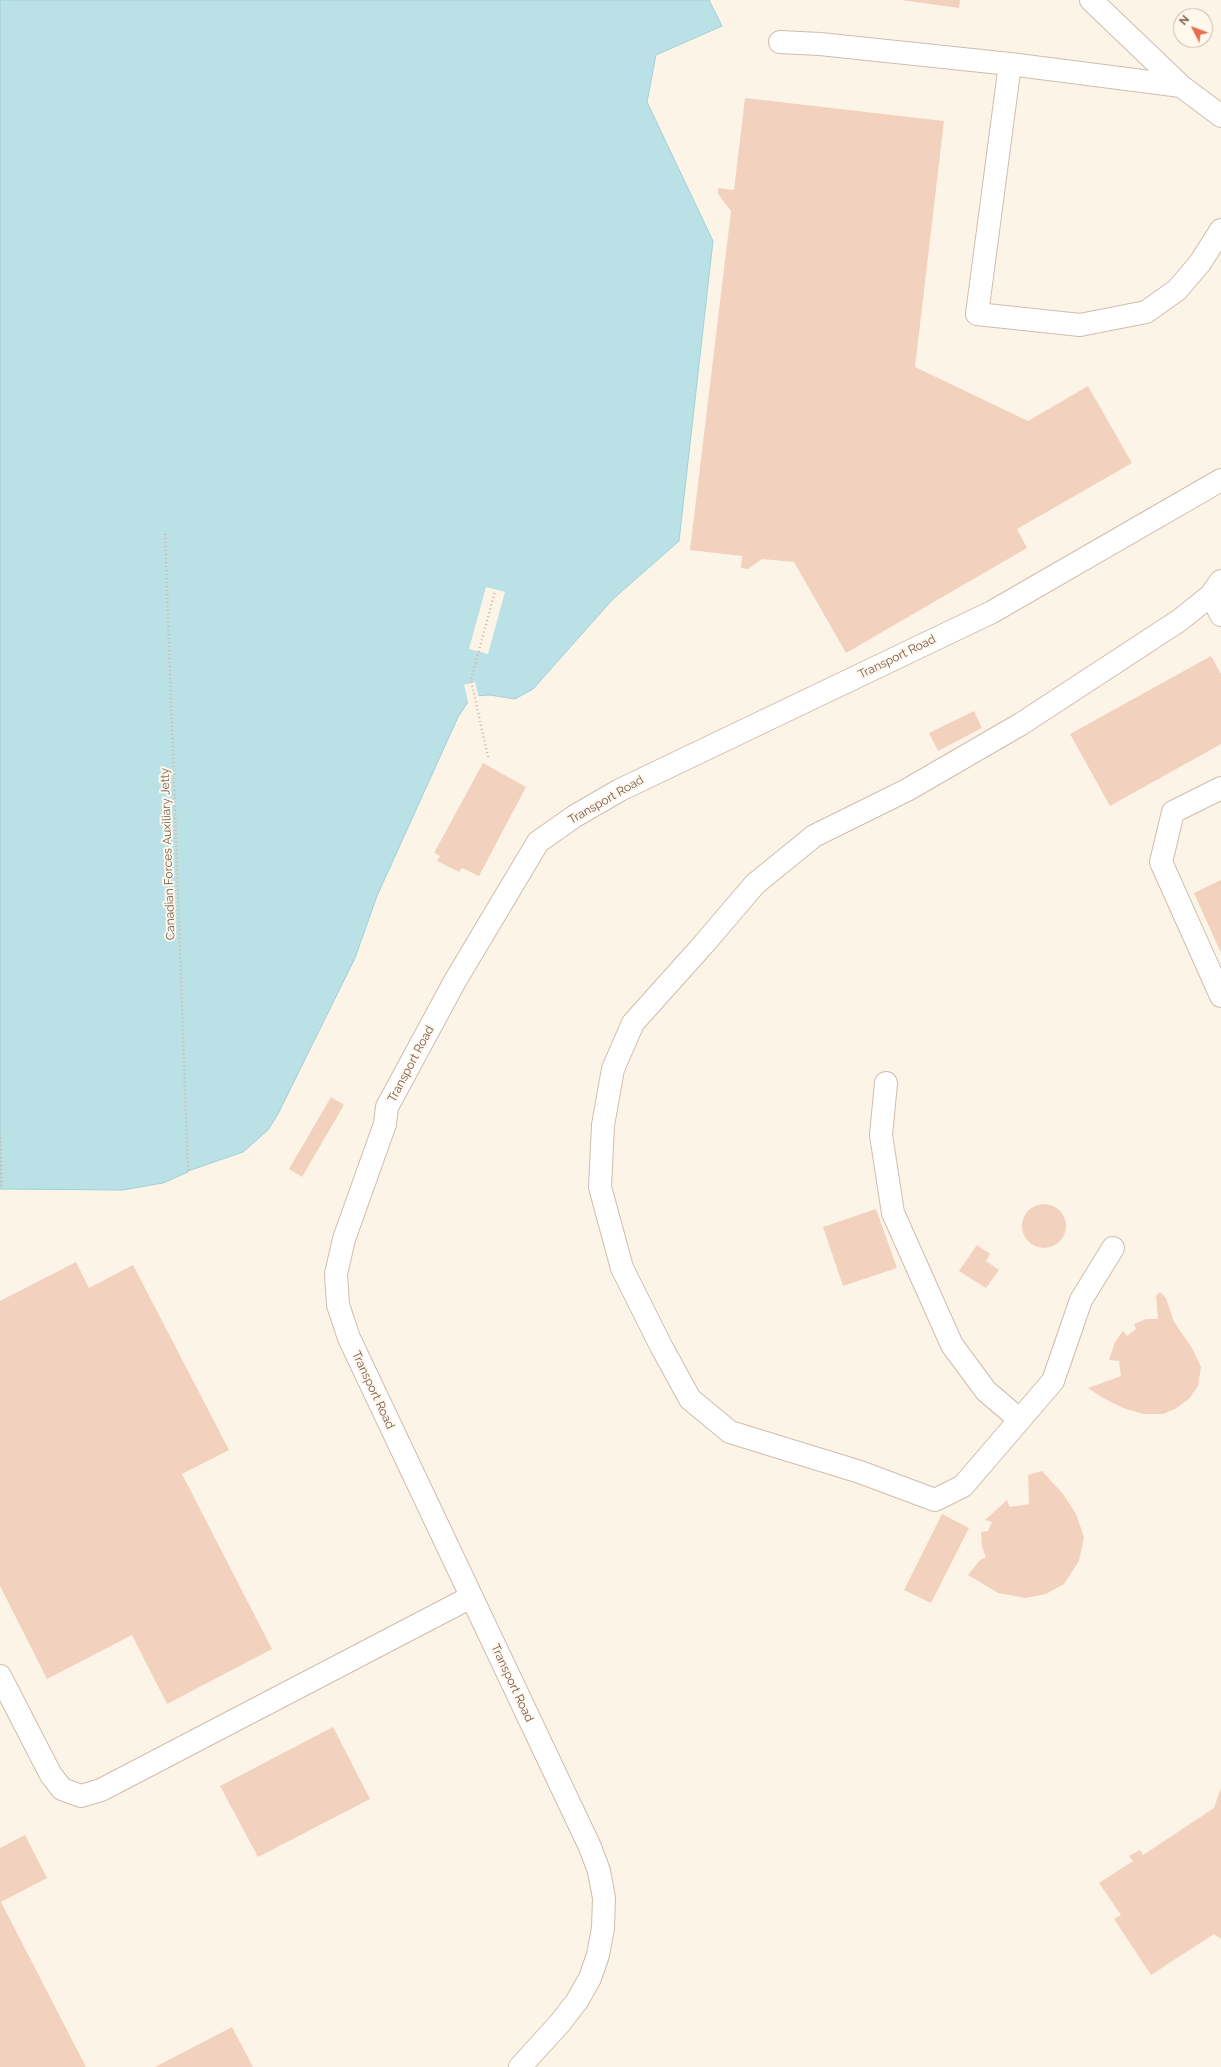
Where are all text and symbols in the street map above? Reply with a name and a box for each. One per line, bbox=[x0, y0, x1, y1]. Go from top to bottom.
north arrow bbox=[1173, 8, 1213, 48]
text: N bbox=[1177, 13, 1192, 28]
street label: Transport Road bbox=[856, 632, 938, 682]
street label: Canadian Forces Auxiliary Jetty bbox=[158, 768, 178, 940]
street label: Transport Road bbox=[566, 773, 646, 827]
street label: Transport Road bbox=[385, 1023, 437, 1105]
street label: Transport Road bbox=[349, 1349, 397, 1431]
street label: Transport Road bbox=[488, 1642, 536, 1724]

